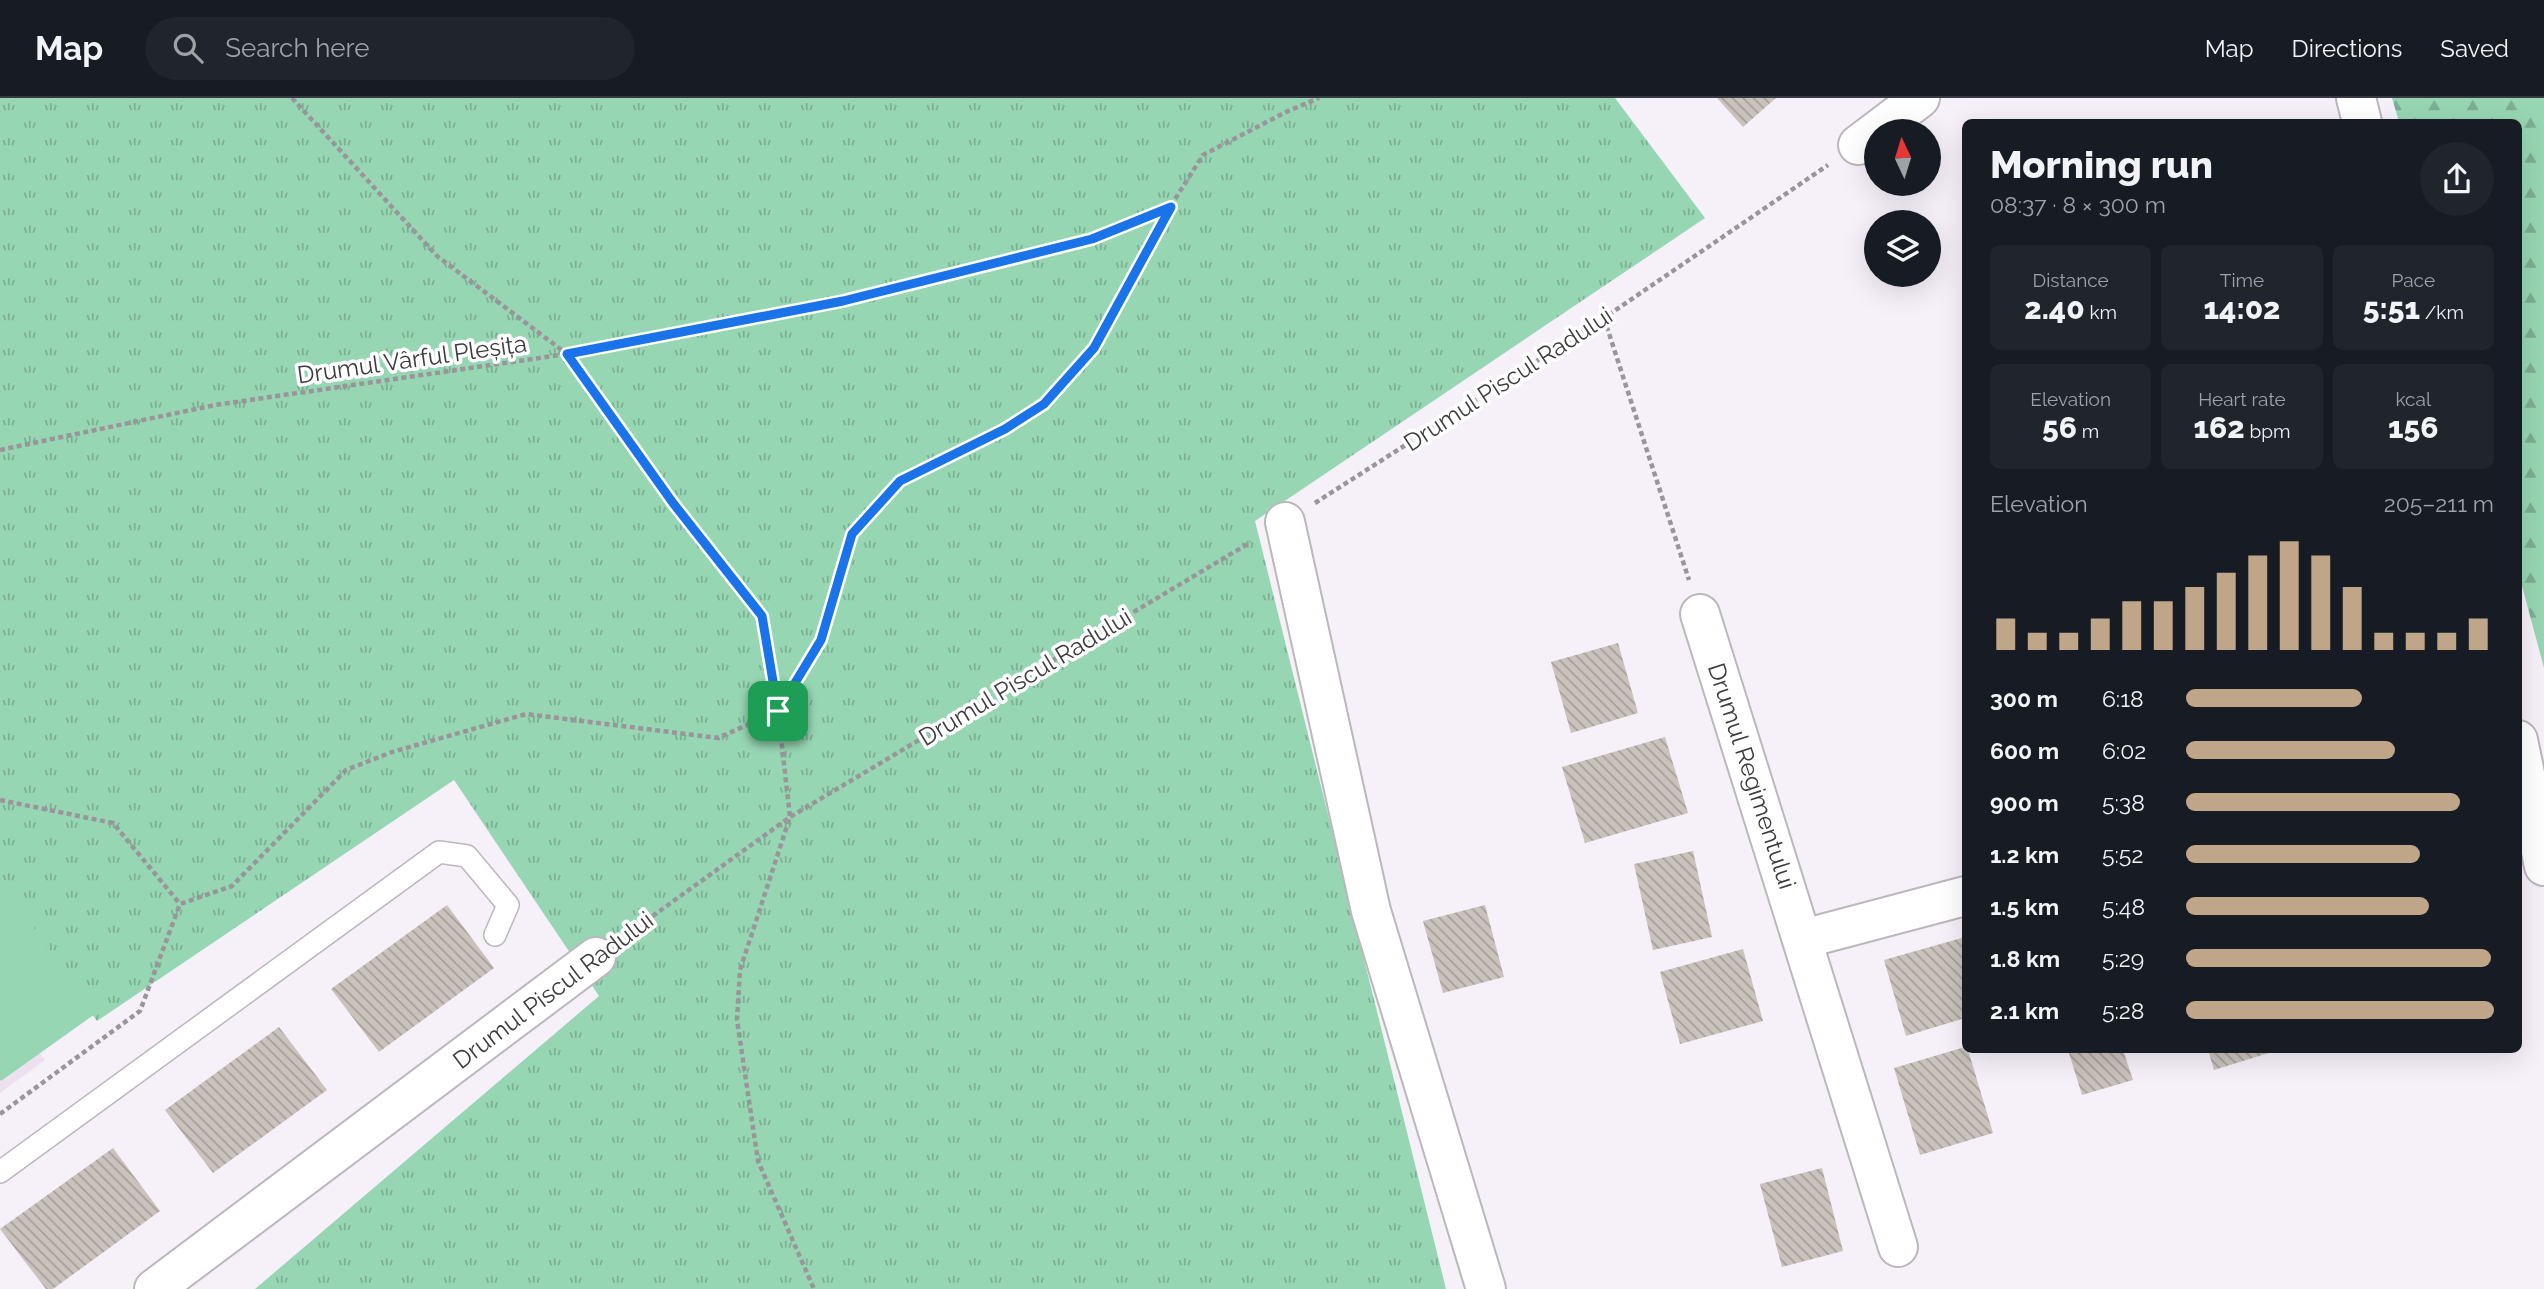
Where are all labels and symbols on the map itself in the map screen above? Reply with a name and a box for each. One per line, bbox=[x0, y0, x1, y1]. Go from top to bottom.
north arrow bbox=[1864, 119, 1941, 196]
street label: Drumul Piscul Radului bbox=[1398, 301, 1618, 457]
street label: Drumul Vârful Pleșița bbox=[295, 329, 529, 389]
street label: Drumul Piscul Radului bbox=[913, 602, 1137, 752]
street label: Drumul Regimentului bbox=[1702, 659, 1802, 893]
pin bbox=[748, 681, 808, 741]
street label: Drumul Piscul Radului bbox=[447, 905, 659, 1075]

